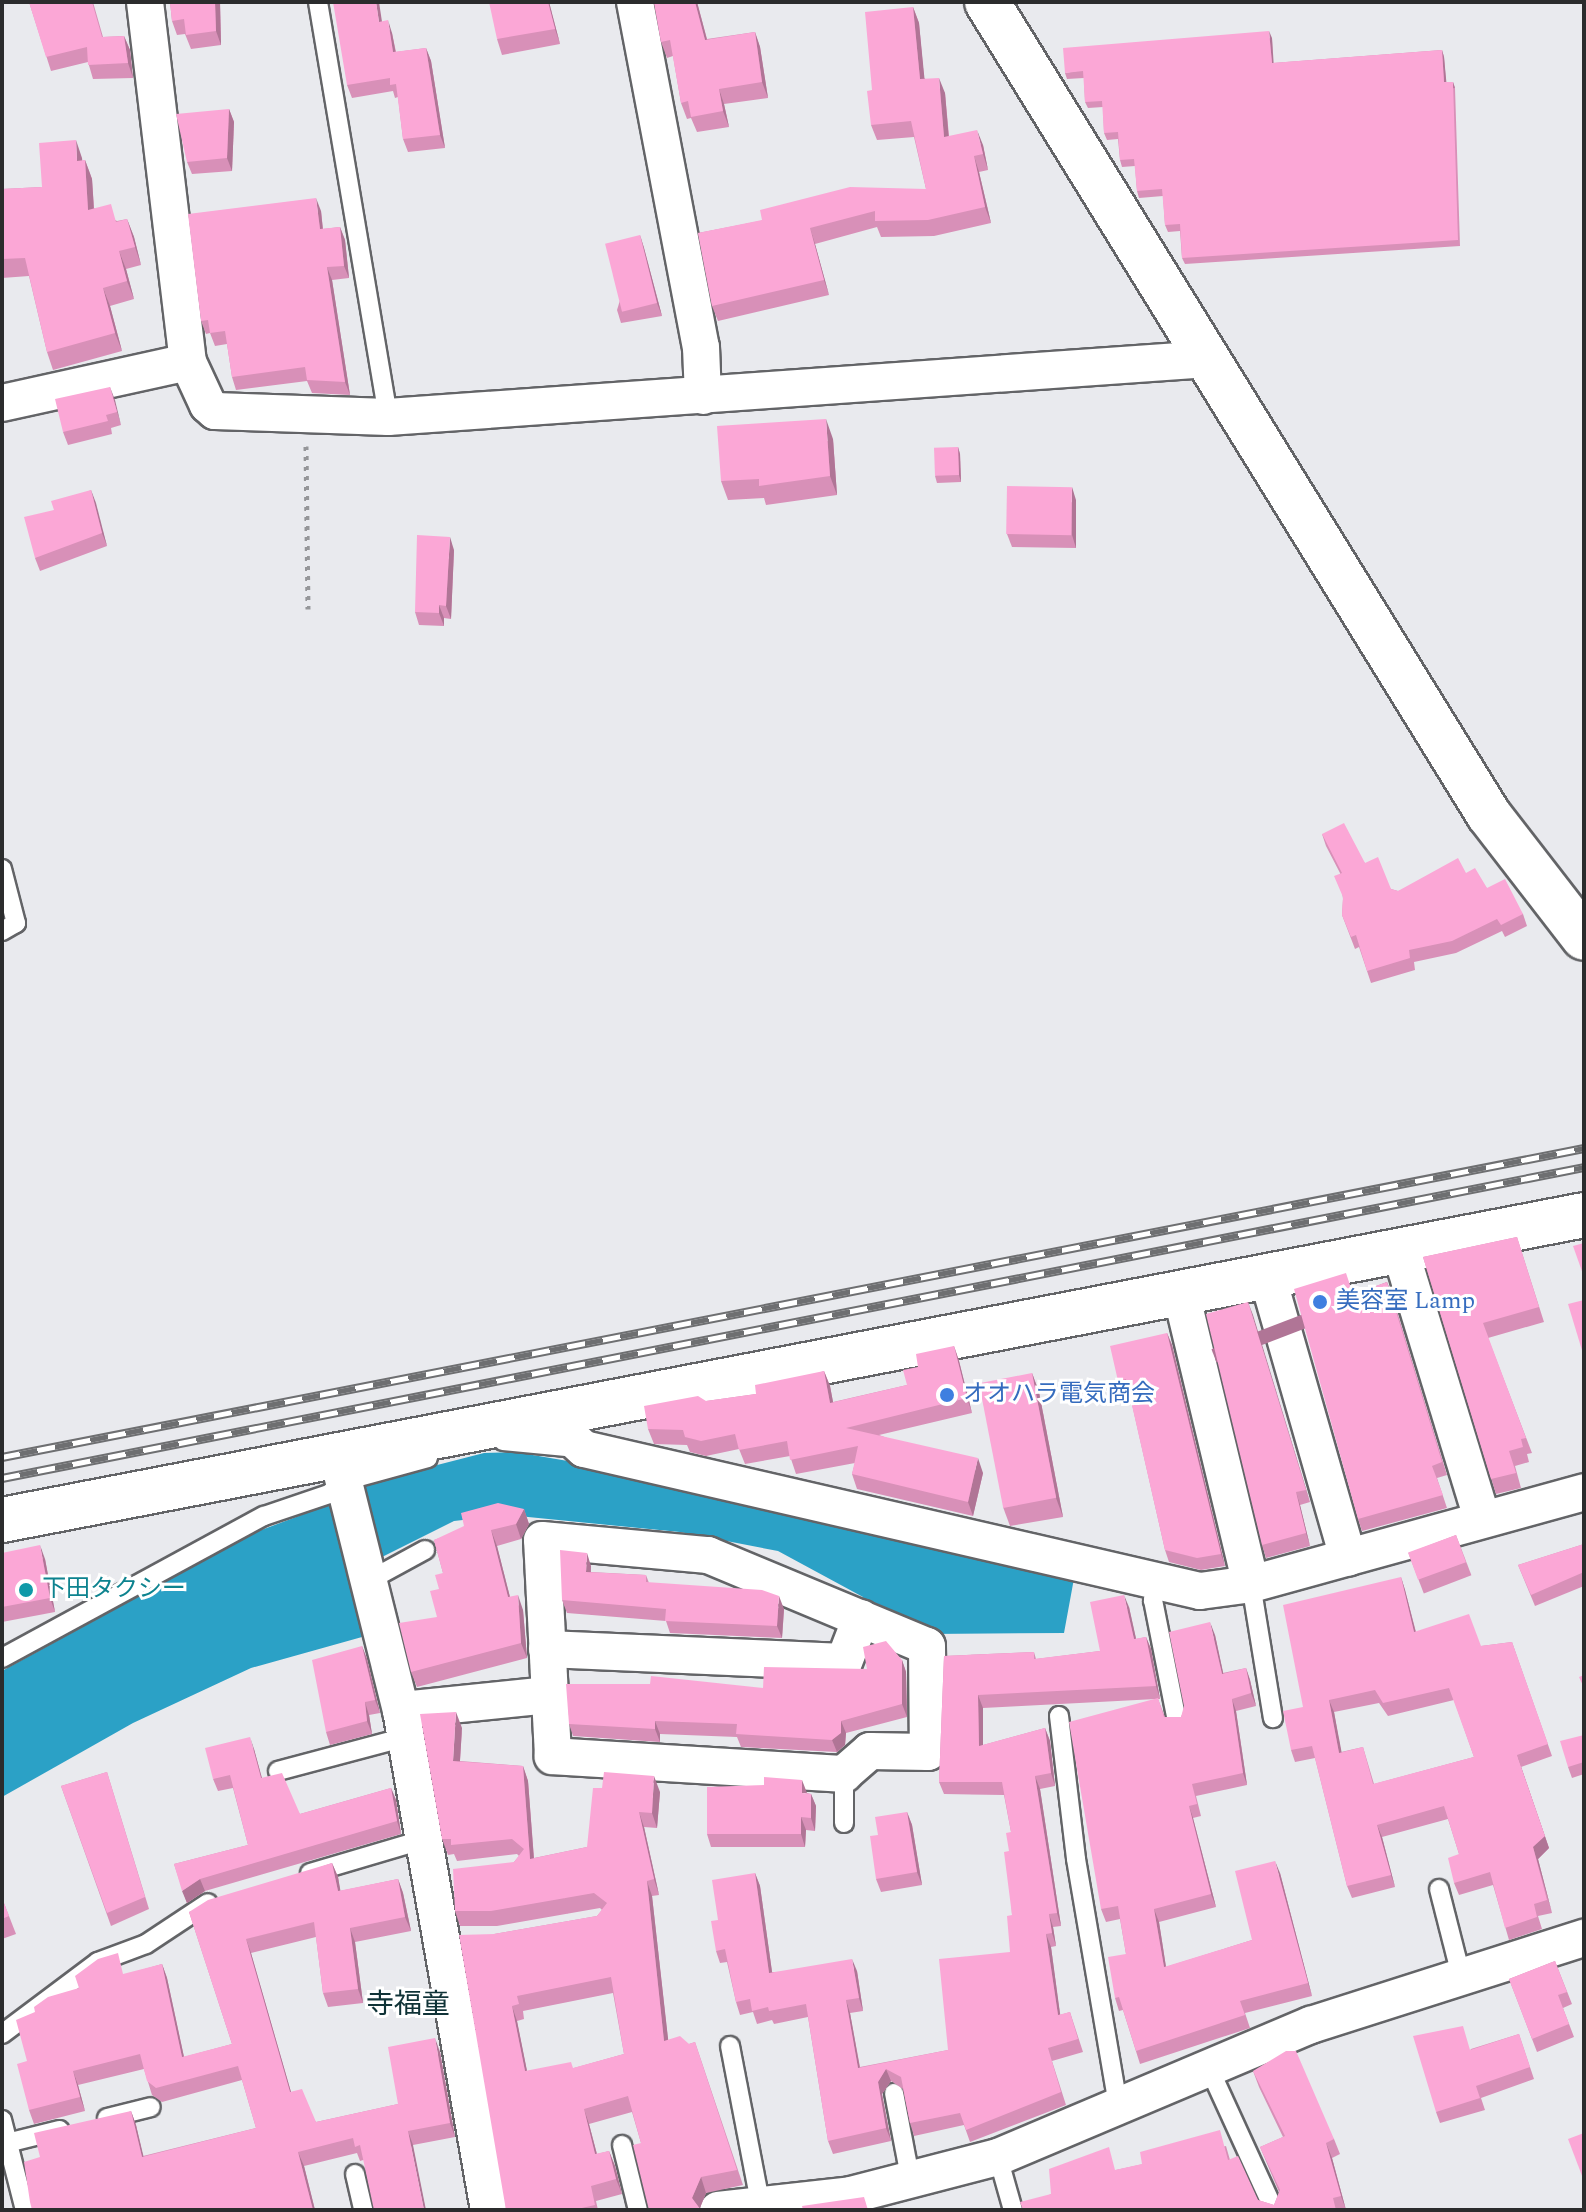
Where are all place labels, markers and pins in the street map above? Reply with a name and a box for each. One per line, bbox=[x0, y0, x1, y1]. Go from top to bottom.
place label: 美容室 Lamp bbox=[1336, 1288, 1475, 1316]
marker: 美容室 Lamp bbox=[1311, 1293, 1329, 1311]
place label: オオハラ電気商会 bbox=[963, 1381, 1155, 1409]
marker: オオハラ電気商会 bbox=[938, 1386, 956, 1404]
place label: 下田タクシー bbox=[42, 1576, 186, 1604]
marker: 下田タクシー bbox=[17, 1581, 35, 1599]

